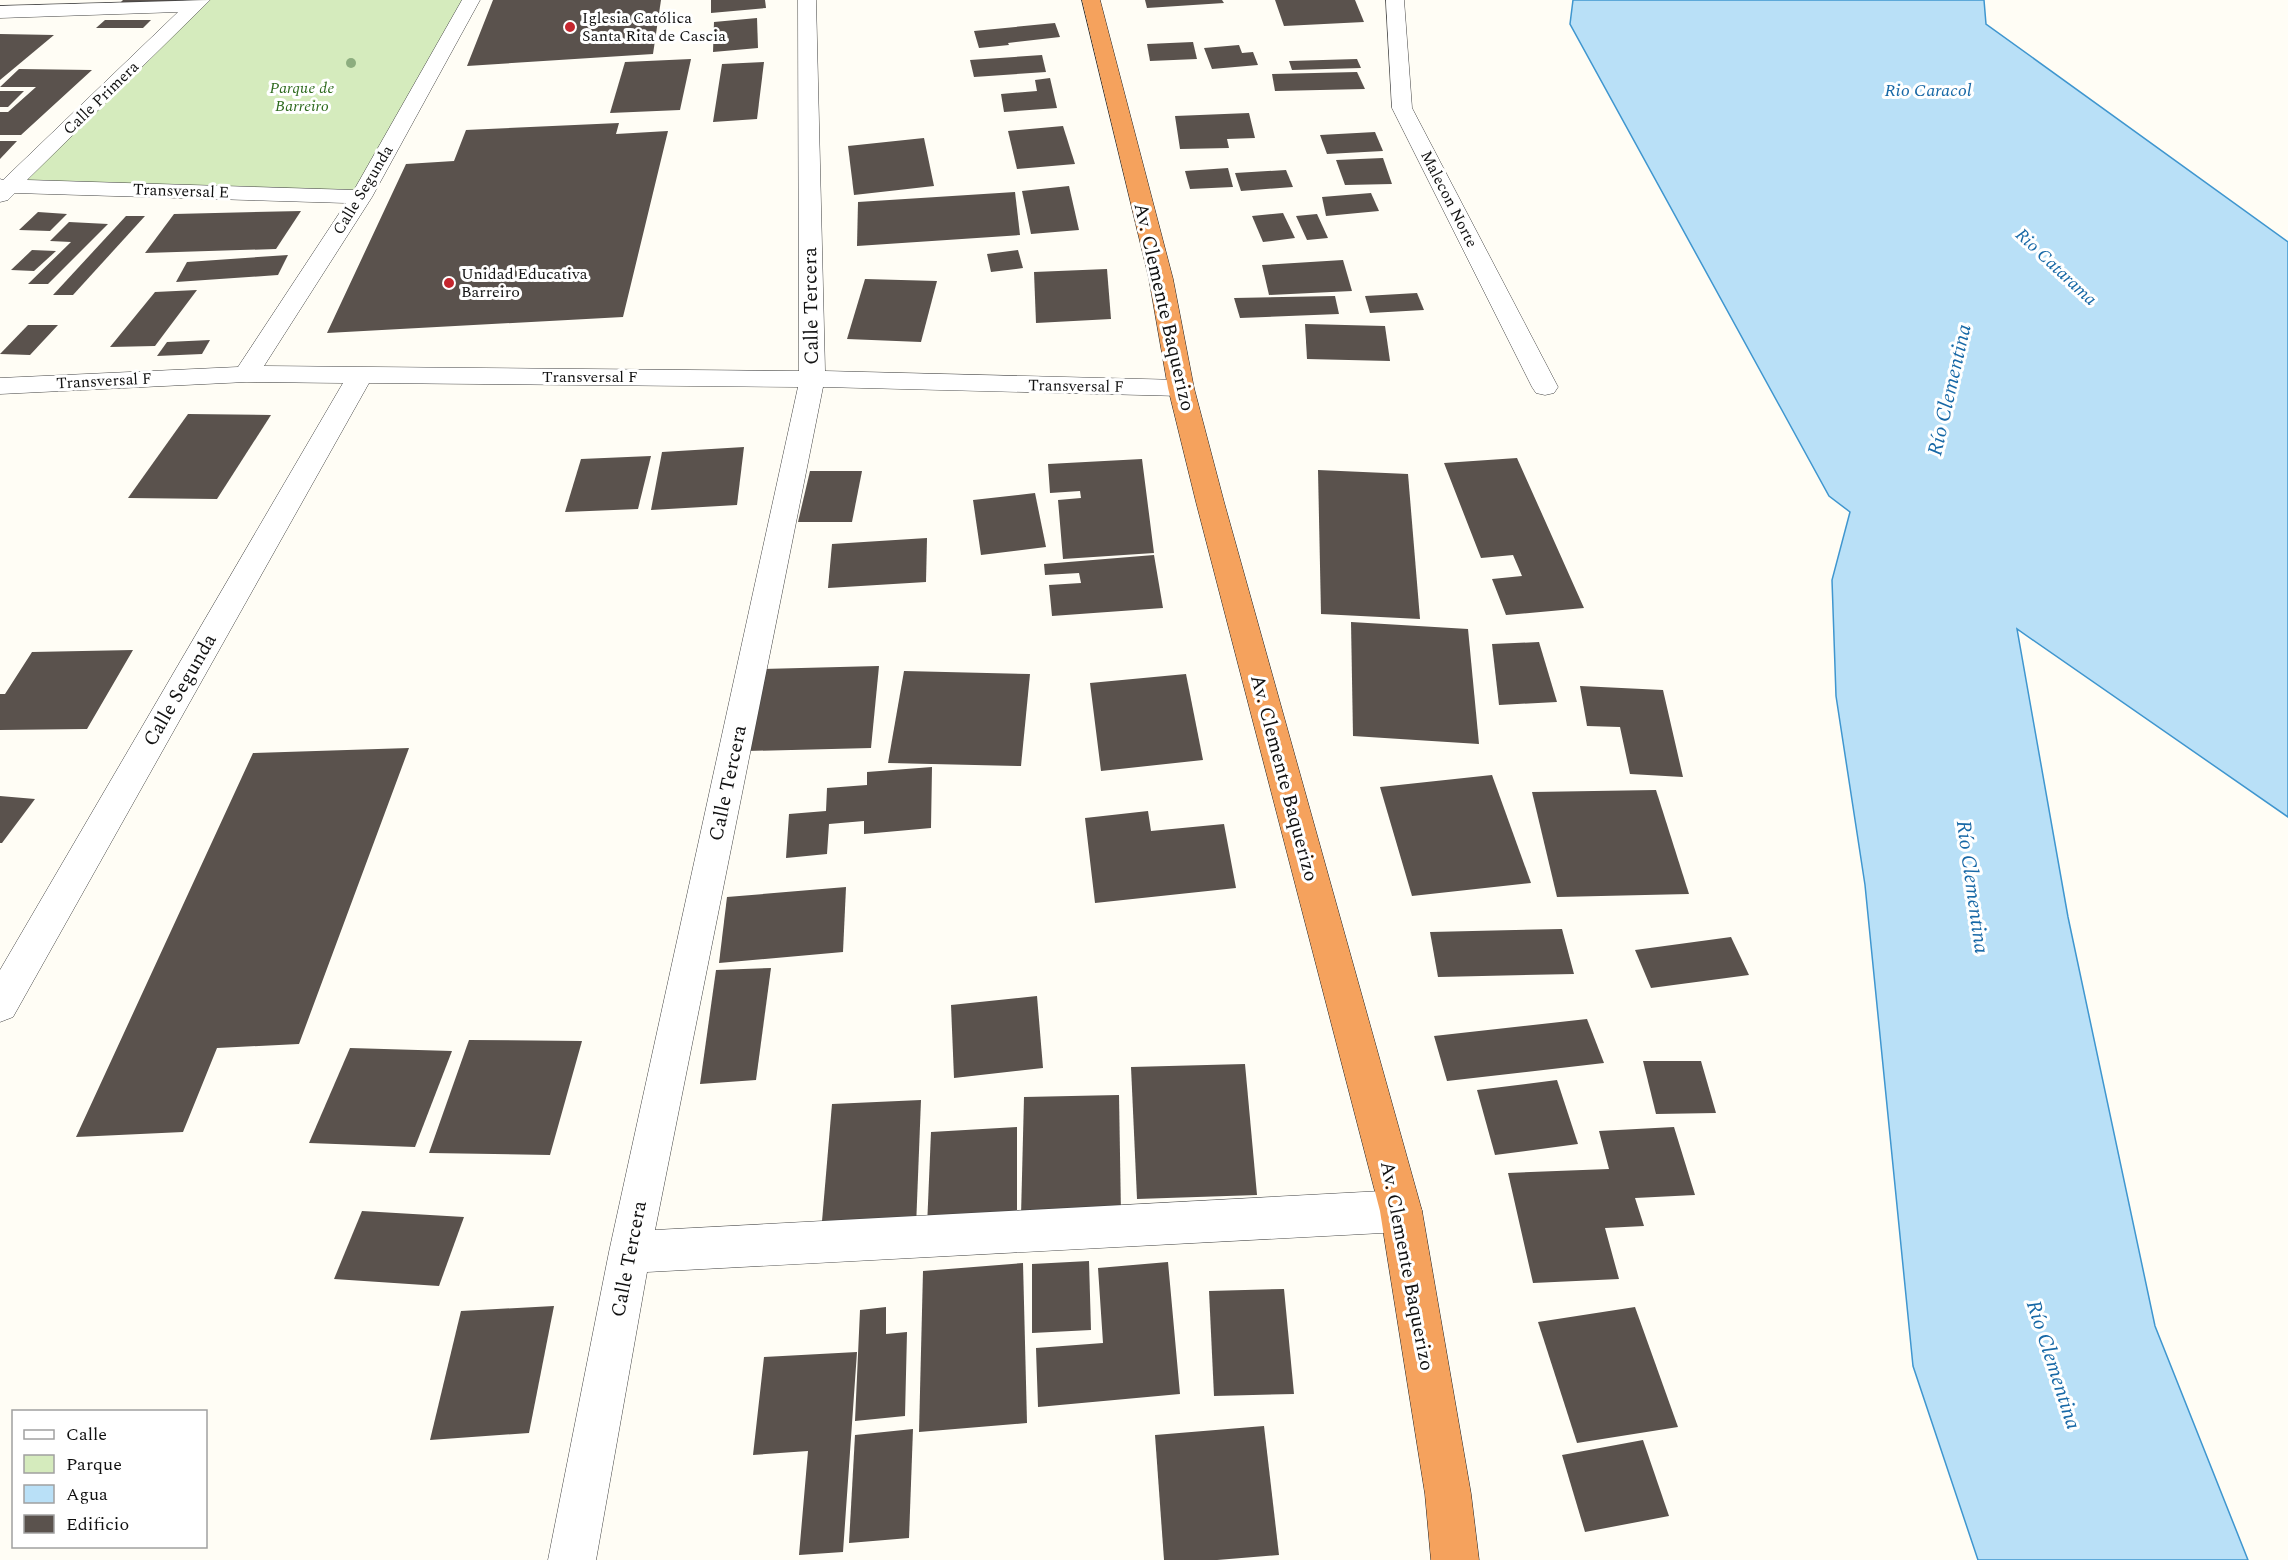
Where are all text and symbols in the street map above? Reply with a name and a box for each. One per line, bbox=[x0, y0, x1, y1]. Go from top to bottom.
place label: Iglesia Católica Santa Rita de Cascia bbox=[582, 6, 726, 48]
marker: Iglesia Católica Santa Rita de Cascia bbox=[563, 20, 577, 34]
street label: Calle Primera bbox=[58, 55, 145, 141]
park label: Parque de Barreiro bbox=[270, 76, 334, 118]
water label: Rio Caracol bbox=[1884, 77, 1972, 104]
street label: Calle Segunda bbox=[327, 140, 399, 239]
street label: Malecon Norte bbox=[1414, 146, 1484, 252]
street label: Transversal E bbox=[132, 177, 230, 205]
street label: Av. Clemente Baquerizo bbox=[1125, 200, 1203, 414]
water label: Rio Catarama bbox=[2009, 222, 2103, 312]
street label: Calle Tercera bbox=[795, 247, 827, 365]
place label: Unidad Educativa Barreiro bbox=[461, 262, 588, 304]
marker: Unidad Educativa Barreiro bbox=[442, 276, 456, 290]
water label: Río Clementina bbox=[1919, 321, 1981, 459]
street label: Transversal F bbox=[542, 365, 638, 389]
street label: Transversal F bbox=[56, 367, 152, 395]
street label: Transversal F bbox=[1028, 373, 1124, 399]
street label: Calle Segunda bbox=[135, 628, 225, 752]
street label: Av. Clemente Baquerizo bbox=[1242, 671, 1326, 885]
street label: Calle Tercera bbox=[701, 722, 755, 844]
water label: Río Clementina bbox=[1947, 818, 1997, 956]
street label: Av. Clemente Baquerizo bbox=[1372, 1159, 1442, 1373]
street label: Calle Tercera bbox=[603, 1198, 655, 1320]
water label: Río Clementina bbox=[2017, 1296, 2089, 1434]
legend bbox=[12, 1410, 207, 1548]
text: Calle bbox=[66, 1421, 107, 1448]
text: Parque bbox=[66, 1451, 122, 1478]
text: Agua bbox=[66, 1481, 108, 1508]
text: Edificio bbox=[66, 1511, 129, 1538]

